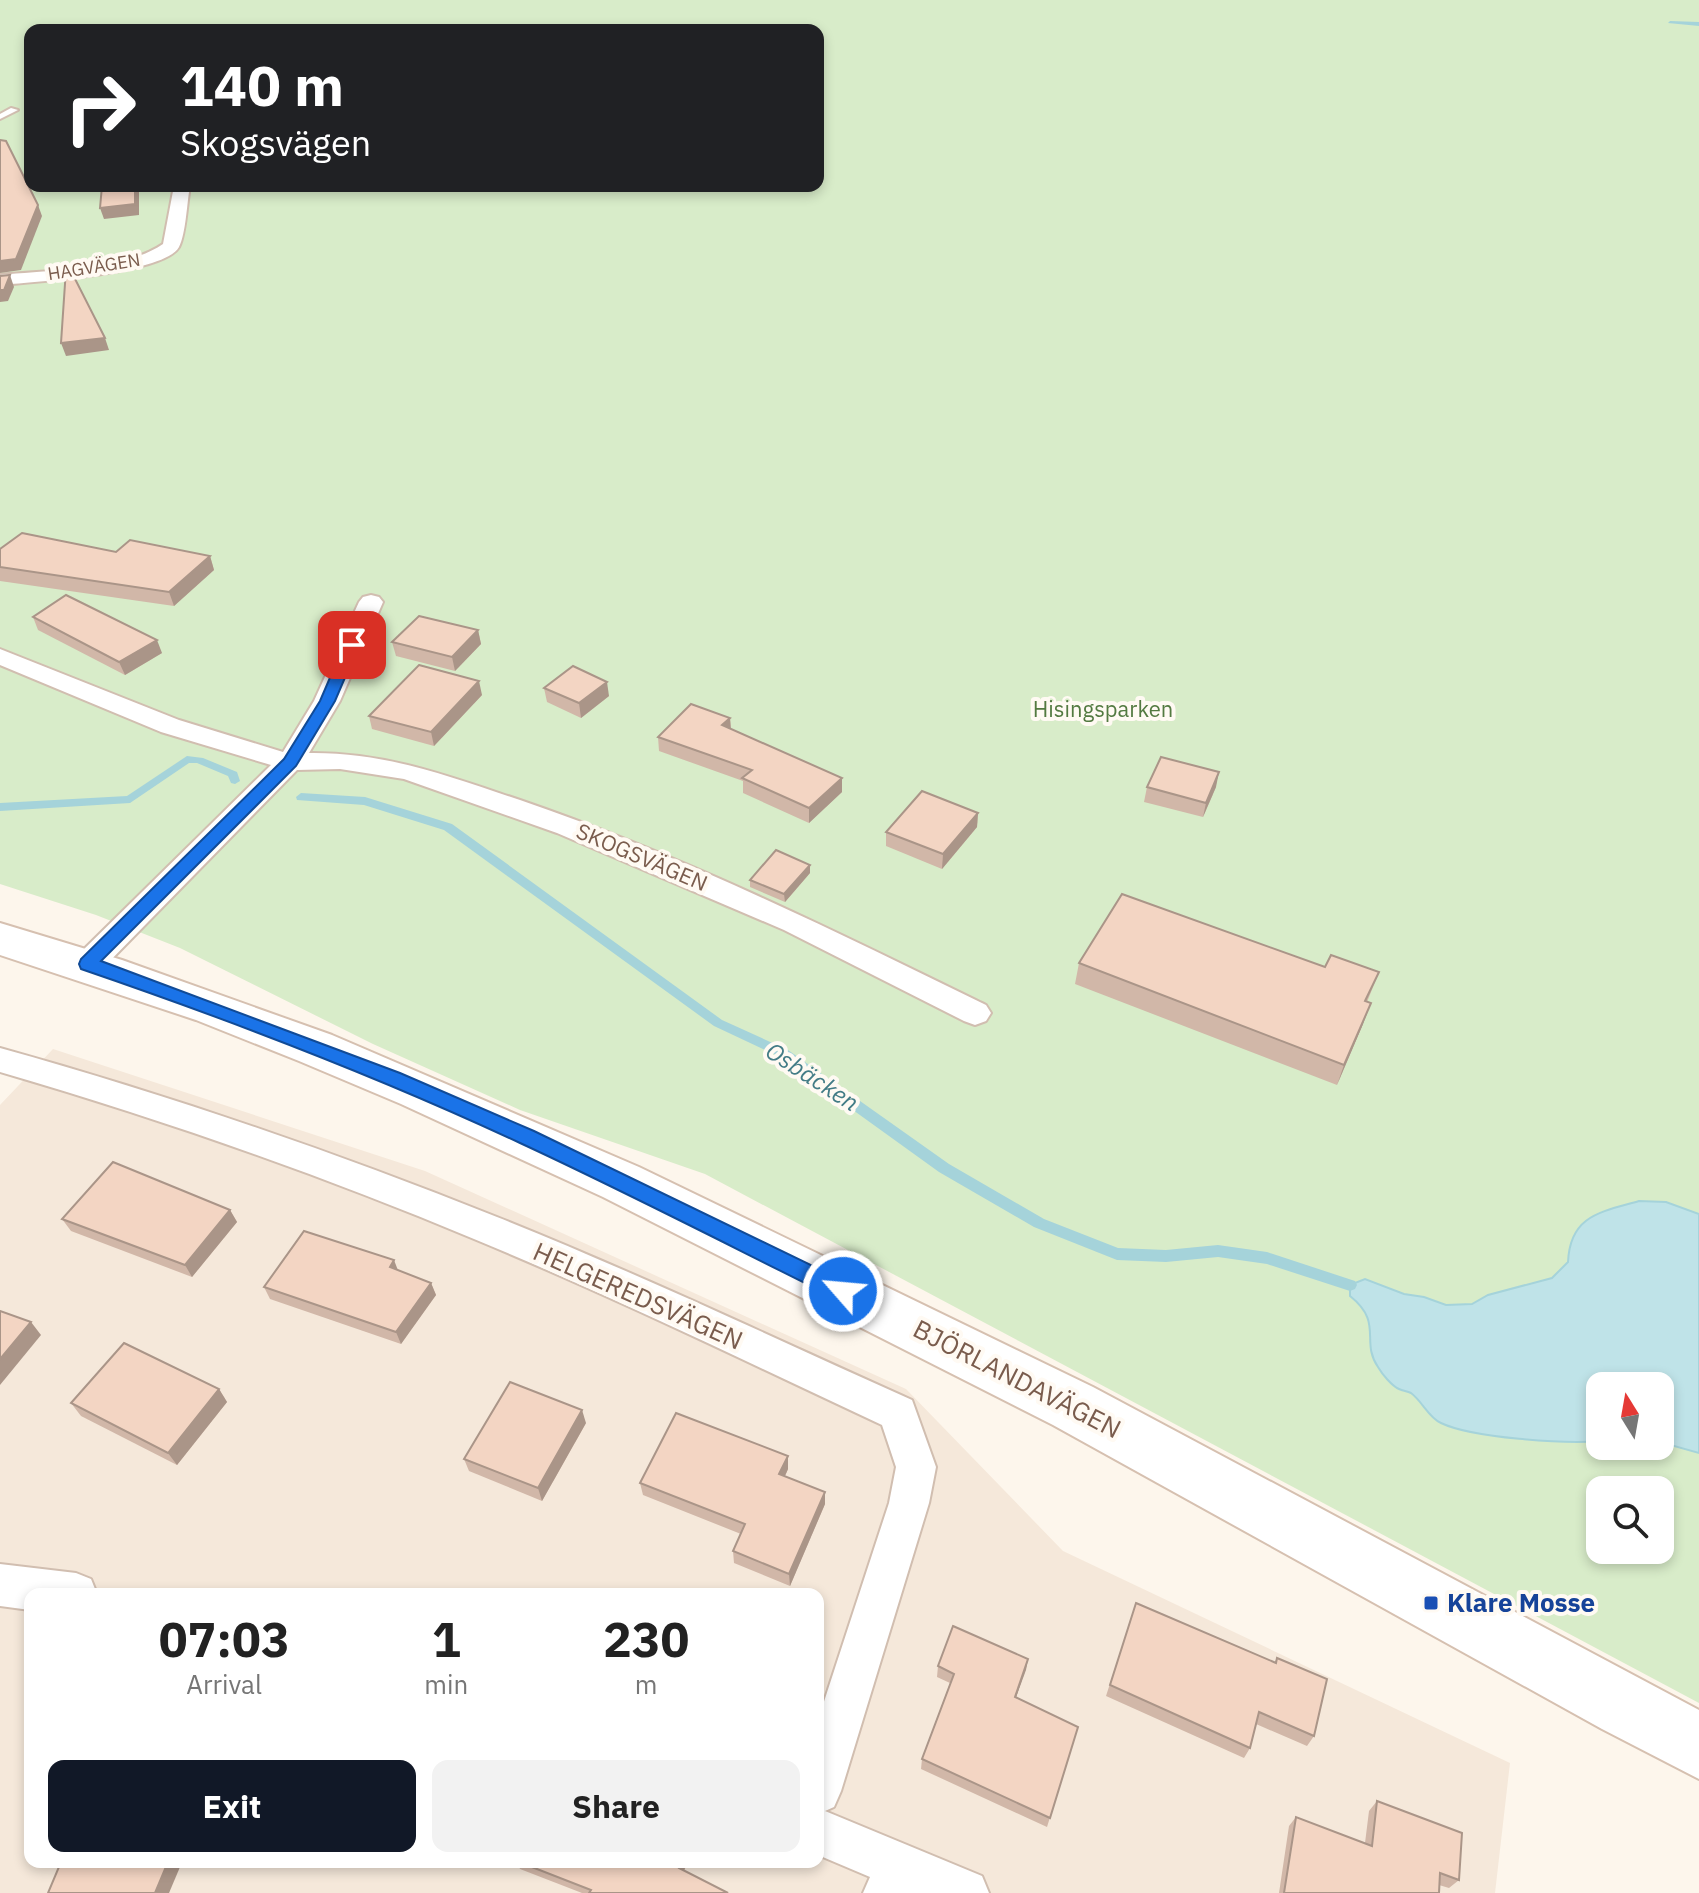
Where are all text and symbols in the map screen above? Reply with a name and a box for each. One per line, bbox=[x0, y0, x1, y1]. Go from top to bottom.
text: 140 m bbox=[180, 49, 344, 121]
icon: right bbox=[48, 56, 152, 160]
text: Skogsvägen bbox=[180, 119, 371, 166]
street label: HAGVÄGEN bbox=[46, 248, 142, 285]
pin bbox=[318, 611, 386, 679]
icon: arrive bbox=[330, 623, 374, 667]
park label: Hisingsparken bbox=[1033, 694, 1173, 723]
street label: SKOGSVÄGEN bbox=[572, 816, 712, 897]
water label: Osbäcken bbox=[760, 1034, 865, 1118]
street label: HELGEREDSVÄGEN bbox=[528, 1234, 749, 1357]
position arrow bbox=[801, 1249, 885, 1333]
street label: BJÖRLANDAVÄGEN bbox=[908, 1311, 1127, 1445]
north arrow bbox=[1586, 1372, 1674, 1460]
map controls bbox=[1586, 1372, 1674, 1564]
button: search bbox=[1586, 1476, 1674, 1564]
place label: Klare Mosse bbox=[1447, 1585, 1595, 1619]
marker: Klare Mosse bbox=[1422, 1594, 1440, 1612]
text: 07:03 bbox=[159, 1608, 290, 1670]
text: 1 bbox=[432, 1608, 461, 1670]
text: 230 bbox=[603, 1608, 689, 1670]
text: Arrival bbox=[186, 1667, 262, 1701]
text: min bbox=[424, 1667, 468, 1701]
text: m bbox=[635, 1667, 657, 1701]
button: Exit bbox=[48, 1760, 416, 1852]
button: Share bbox=[432, 1760, 800, 1852]

